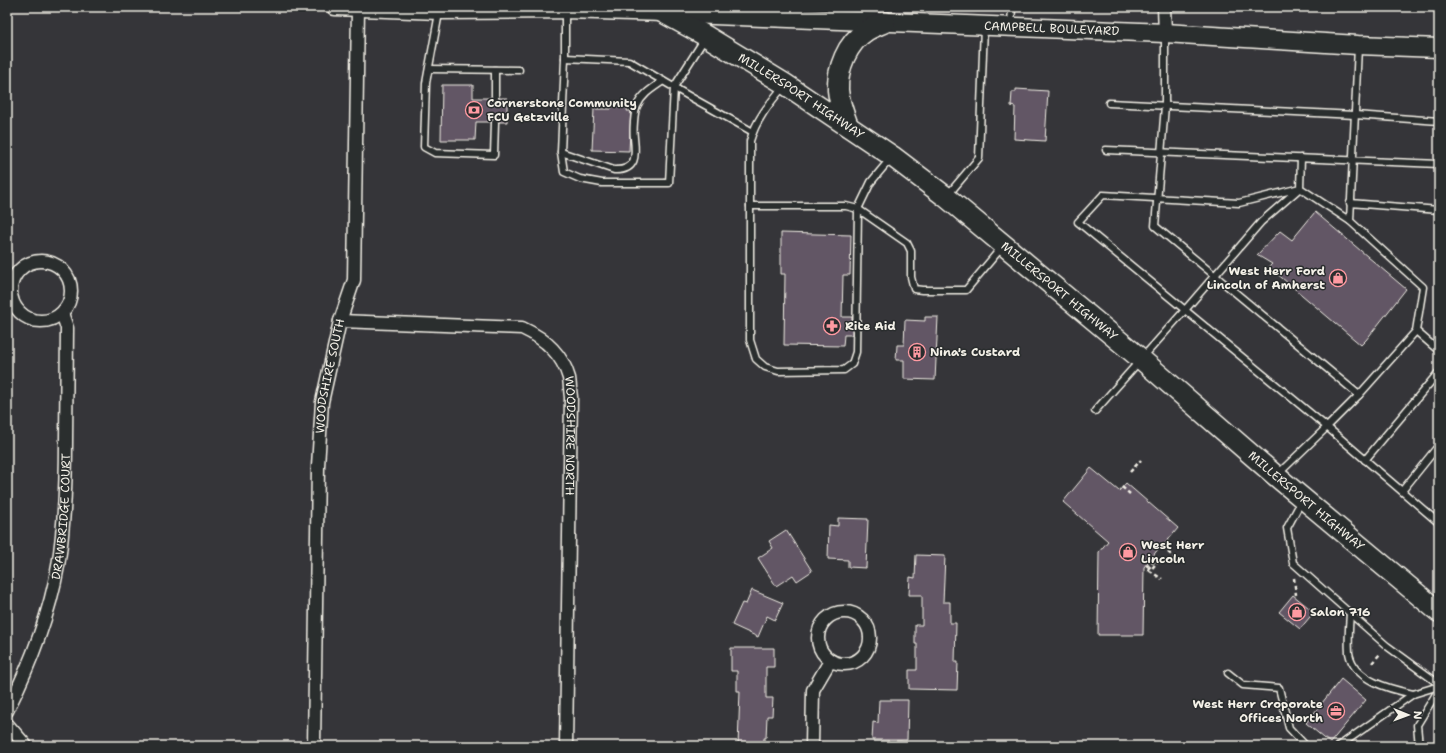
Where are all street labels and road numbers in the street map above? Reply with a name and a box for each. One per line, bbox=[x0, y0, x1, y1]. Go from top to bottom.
street label: CAMPBELL BOULEVARD bbox=[984, 18, 1120, 39]
street label: MILLERSPORT HIGHWAY bbox=[735, 49, 868, 143]
street label: MILLERSPORT HIGHWAY bbox=[998, 238, 1122, 345]
street label: WOODSHIRE SOUTH bbox=[312, 317, 348, 434]
street label: WOODSHIRE NORTH bbox=[561, 375, 579, 496]
street label: MILLERSPORT HIGHWAY bbox=[1245, 448, 1368, 555]
street label: DRAWBRIDGE COURT bbox=[48, 453, 74, 581]

